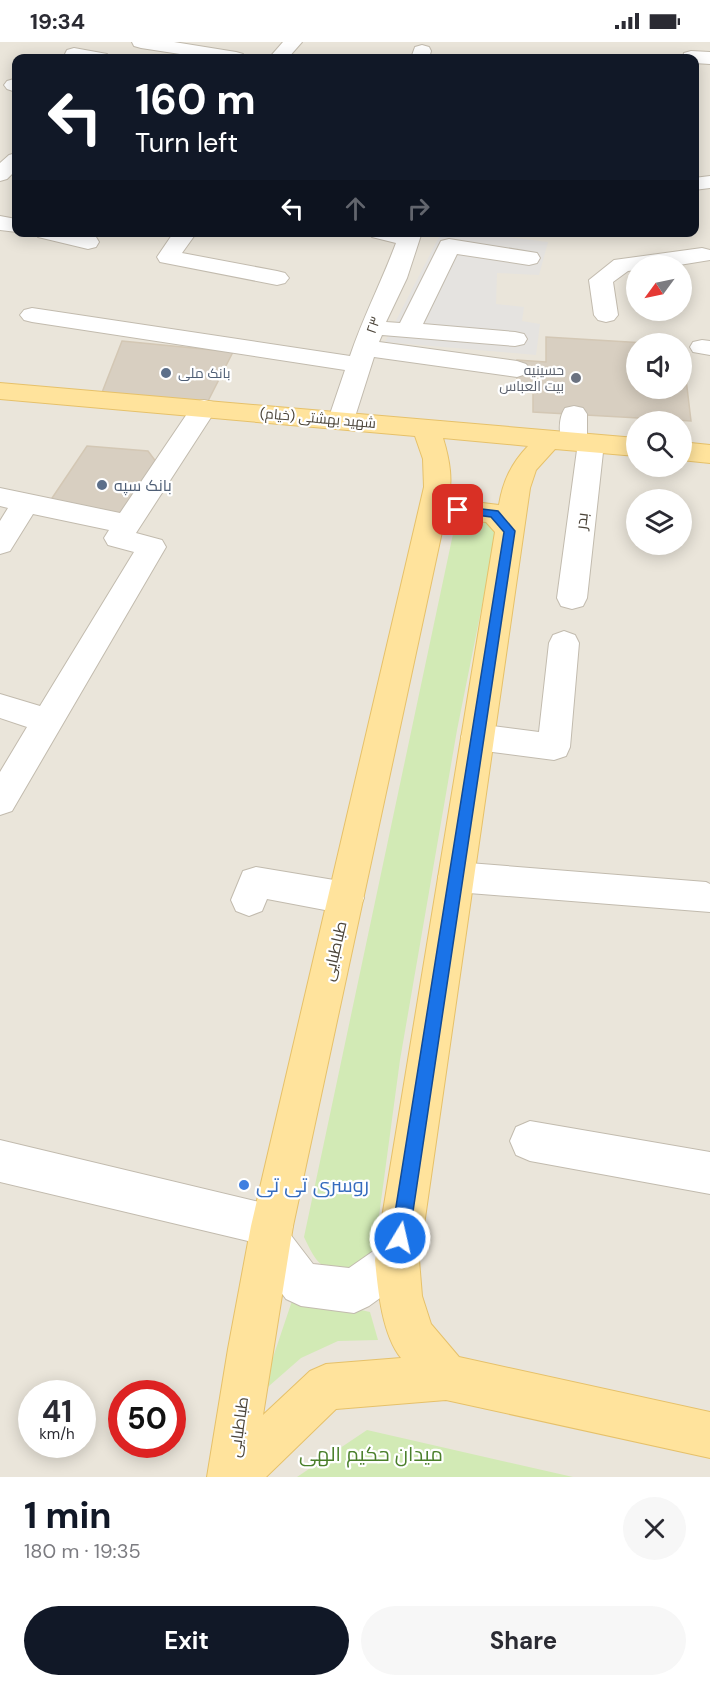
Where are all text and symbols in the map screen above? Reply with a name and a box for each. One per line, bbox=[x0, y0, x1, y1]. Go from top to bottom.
text: 19:34 bbox=[30, 7, 85, 36]
text: 160 m bbox=[135, 72, 256, 127]
icon: left bbox=[36, 78, 114, 156]
text: Turn left bbox=[135, 125, 238, 160]
icon: left bbox=[276, 192, 309, 225]
icon: ahead bbox=[339, 192, 372, 225]
icon: right bbox=[402, 192, 435, 225]
north arrow bbox=[626, 255, 692, 321]
map controls bbox=[626, 255, 692, 555]
street label: ۲۳ bbox=[362, 314, 384, 336]
button: sound bbox=[626, 333, 692, 399]
place label: حسینیه بیت العباس bbox=[499, 361, 564, 395]
place label: بانک ملی bbox=[178, 364, 230, 382]
marker: بانک ملی bbox=[159, 366, 173, 380]
marker: حسینیه بیت العباس bbox=[569, 371, 583, 385]
street label: شهید بهشتی (خیام) bbox=[259, 404, 377, 433]
button: search bbox=[626, 411, 692, 477]
place label: بانک سپه bbox=[114, 475, 172, 496]
marker: بانک سپه bbox=[95, 478, 109, 492]
pin bbox=[432, 484, 483, 535]
button: layers bbox=[626, 489, 692, 555]
icon: arrive bbox=[441, 493, 474, 526]
street label: بدر bbox=[570, 511, 593, 532]
street label: طباطبایی bbox=[317, 919, 352, 983]
place label: روسری تی تی bbox=[256, 1172, 369, 1198]
marker: روسری تی تی bbox=[237, 1178, 251, 1192]
position arrow bbox=[368, 1206, 432, 1270]
speed limit sign: 50 bbox=[108, 1380, 186, 1458]
text: 41 bbox=[42, 1392, 72, 1431]
street label: طباطبایی bbox=[224, 1395, 253, 1459]
text: km/h bbox=[39, 1424, 75, 1444]
park label: میدان حکیم الهی bbox=[299, 1441, 443, 1468]
text: 1 min bbox=[24, 1492, 112, 1539]
button: close bbox=[623, 1497, 686, 1560]
text: 180 m · 19:35 bbox=[24, 1538, 141, 1564]
button: Exit bbox=[24, 1606, 349, 1675]
button: Share bbox=[361, 1606, 686, 1675]

